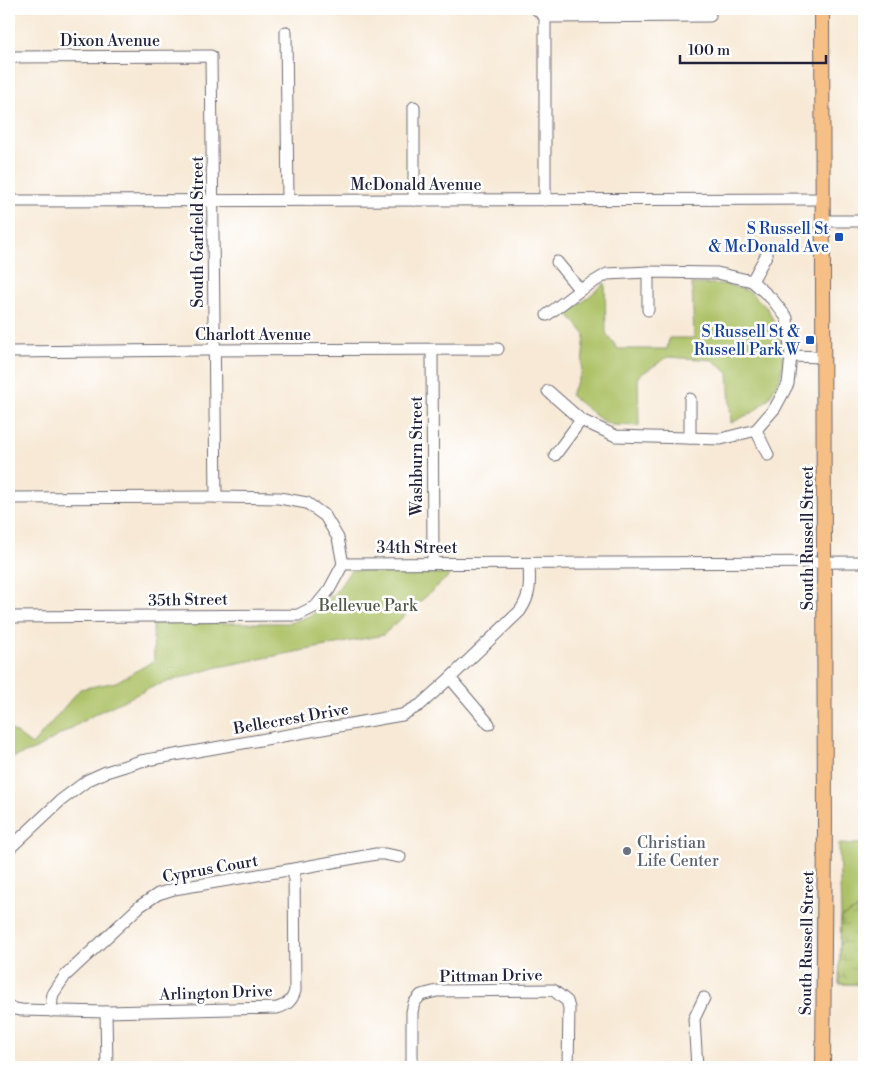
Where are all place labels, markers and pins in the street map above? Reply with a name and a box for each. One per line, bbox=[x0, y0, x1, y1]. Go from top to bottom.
place label: S Russell St & McDonald Ave bbox=[709, 219, 829, 257]
marker: S Russell St & McDonald Ave bbox=[833, 231, 845, 243]
place label: S Russell St & Russell Park W bbox=[694, 322, 800, 360]
marker: S Russell St & Russell Park W bbox=[804, 334, 816, 346]
place label: Christian Life Center bbox=[637, 833, 719, 871]
marker: Christian Life Center bbox=[621, 845, 633, 857]

